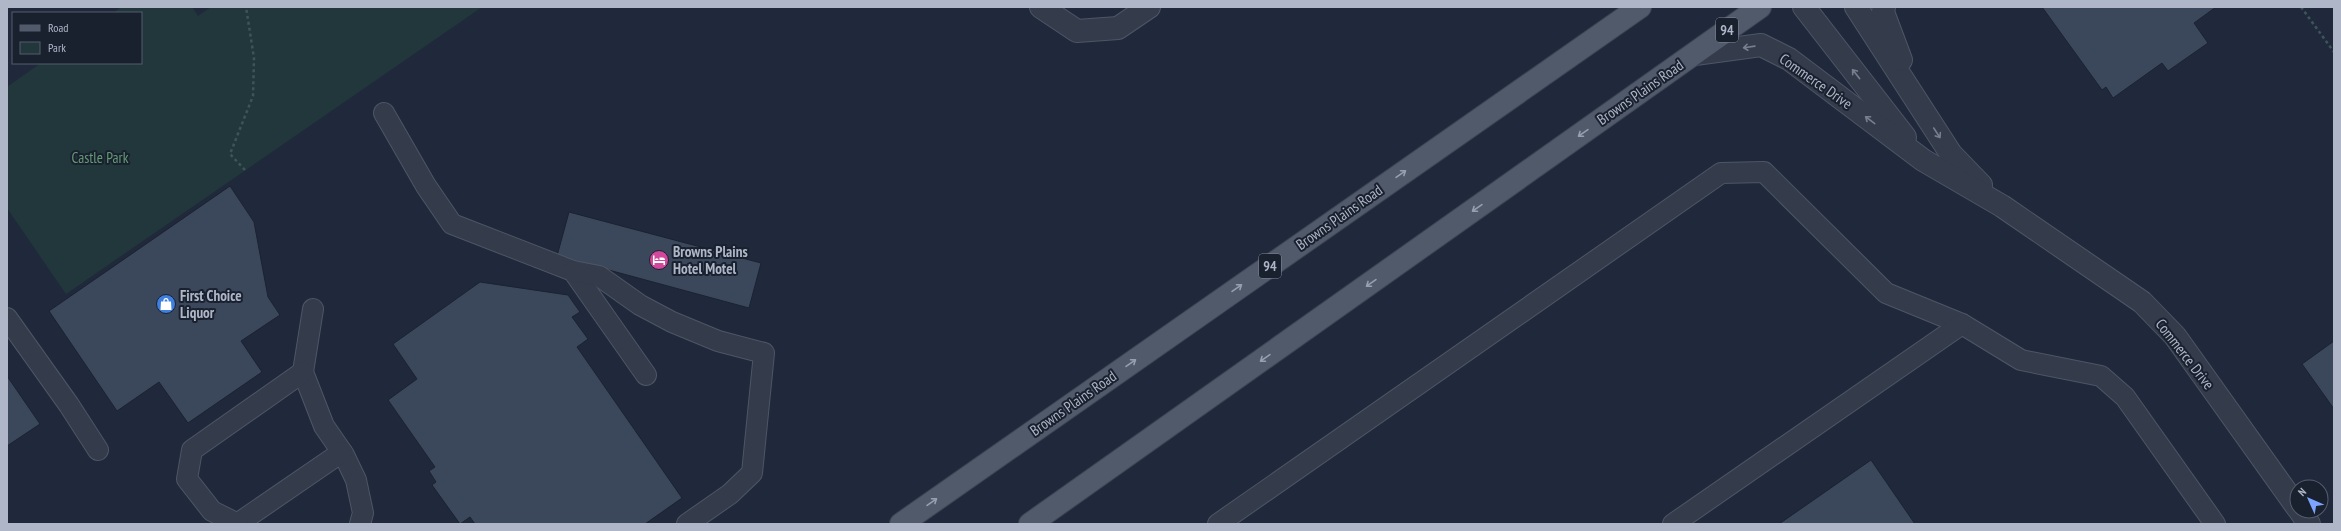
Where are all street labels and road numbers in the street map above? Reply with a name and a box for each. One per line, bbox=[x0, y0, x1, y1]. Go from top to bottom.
road number: 94 bbox=[1716, 18, 1738, 42]
street label: Commerce Drive bbox=[1776, 49, 1856, 113]
street label: Browns Plains Road bbox=[1593, 55, 1687, 129]
street label: Browns Plains Road bbox=[1292, 180, 1386, 254]
road number: 94 bbox=[1259, 254, 1281, 278]
street label: Commerce Drive bbox=[2152, 315, 2218, 393]
street label: Browns Plains Road bbox=[1026, 366, 1120, 440]

